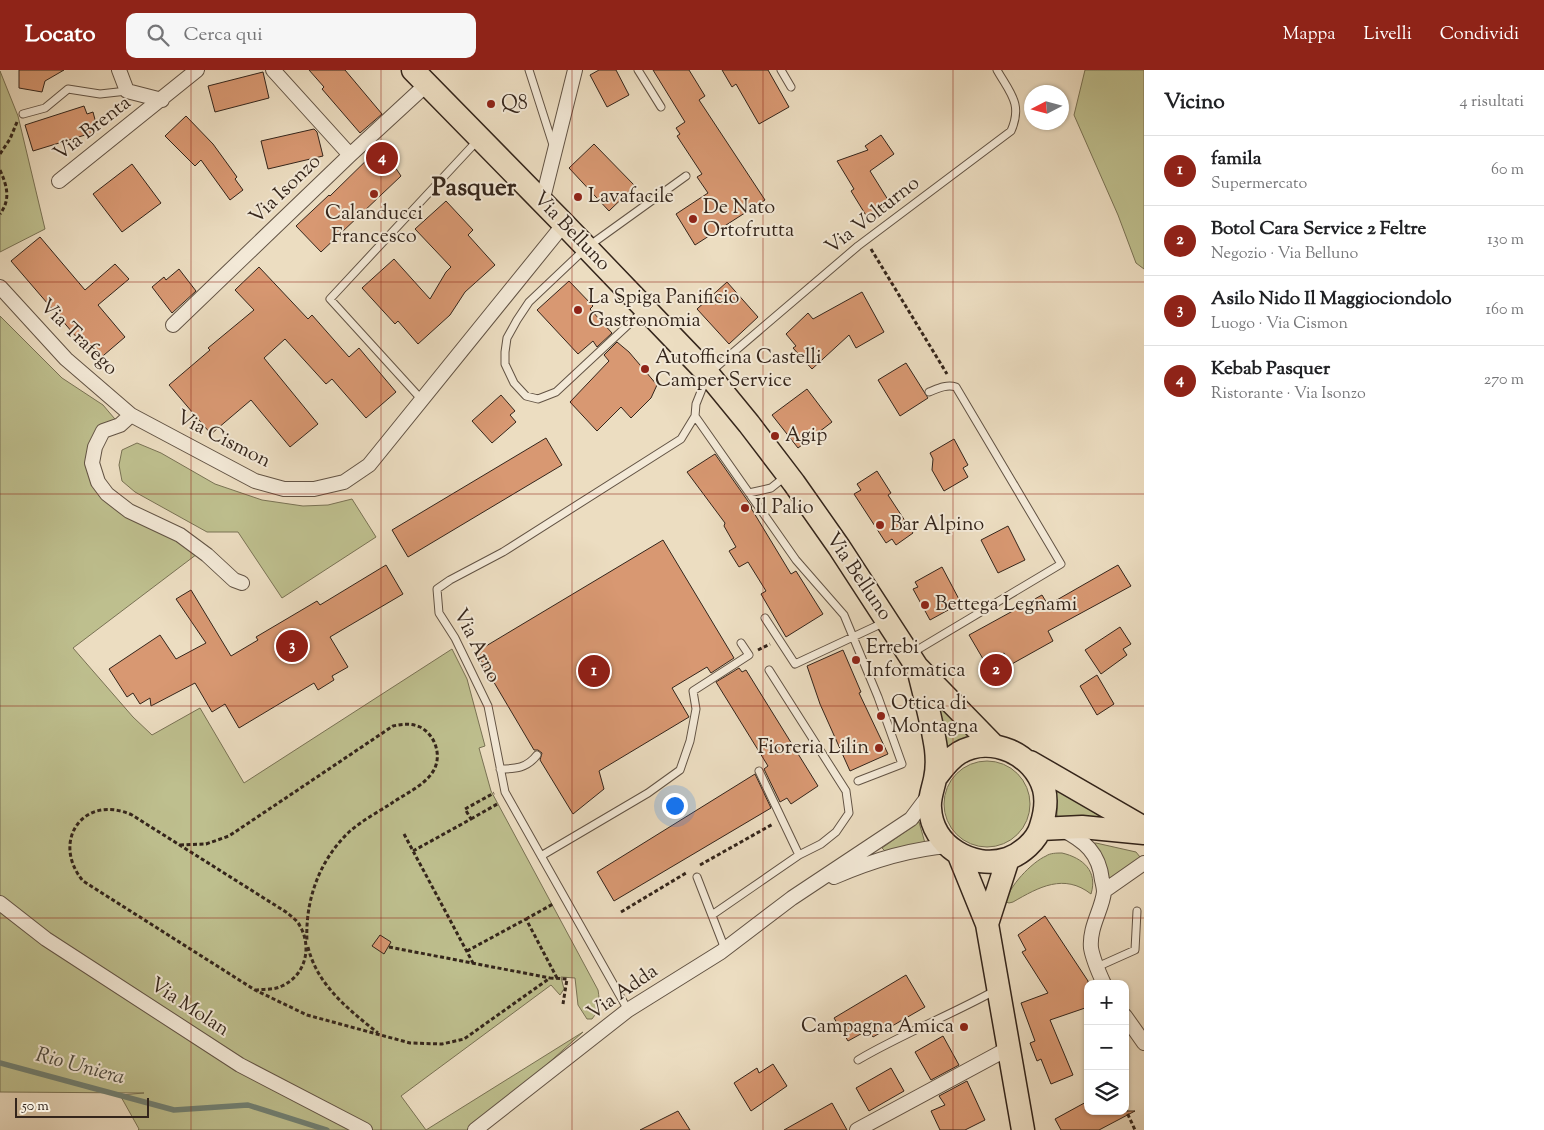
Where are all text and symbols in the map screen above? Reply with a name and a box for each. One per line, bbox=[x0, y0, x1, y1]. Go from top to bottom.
search box bbox=[126, 13, 476, 58]
text: Locato bbox=[25, 18, 96, 52]
icon: search bbox=[144, 21, 172, 49]
text: Cerca qui bbox=[184, 22, 263, 49]
text: Mappa bbox=[1283, 22, 1336, 48]
text: Livelli bbox=[1364, 22, 1412, 48]
text: Condividi bbox=[1440, 22, 1519, 48]
north arrow bbox=[1024, 85, 1069, 130]
text: Vicino bbox=[1164, 88, 1225, 118]
street label: Via Brenta bbox=[48, 89, 138, 169]
place label: Q8 bbox=[501, 90, 528, 119]
text: 4 risultati bbox=[1459, 91, 1524, 114]
marker: Q8 bbox=[485, 98, 497, 110]
pin: 4 bbox=[366, 139, 398, 177]
text: famila bbox=[1211, 146, 1261, 173]
street label: Via Isonzo bbox=[244, 148, 328, 232]
text: 1 bbox=[1177, 159, 1183, 182]
text: 60 m bbox=[1491, 159, 1524, 182]
street label: Via Volturno bbox=[820, 170, 926, 262]
district label: Pasquer bbox=[432, 171, 517, 207]
text: Supermercato bbox=[1211, 173, 1307, 196]
place label: Lavafacile bbox=[588, 183, 674, 212]
street label: Via Belluno bbox=[525, 186, 617, 278]
marker: Calanducci Francesco bbox=[368, 188, 380, 200]
marker: Lavafacile bbox=[572, 191, 584, 203]
place label: De Nato Ortofrutta bbox=[703, 194, 794, 246]
place label: Calanducci Francesco bbox=[325, 200, 423, 252]
marker: De Nato Ortofrutta bbox=[687, 213, 699, 225]
text: Botol Cara Service 2 Feltre bbox=[1211, 216, 1426, 243]
text: 2 bbox=[1176, 229, 1184, 252]
text: 130 m bbox=[1487, 229, 1524, 252]
text: Negozio · Via Belluno bbox=[1211, 243, 1358, 266]
place label: La Spiga Panificio Gastronomia bbox=[588, 284, 740, 336]
text: Asilo Nido Il Maggiociondolo bbox=[1211, 286, 1452, 313]
street label: Via Trafego bbox=[32, 293, 124, 383]
text: 3 bbox=[1177, 299, 1183, 322]
text: 160 m bbox=[1486, 299, 1524, 322]
marker: La Spiga Panificio Gastronomia bbox=[572, 304, 584, 316]
text: Luogo · Via Cismon bbox=[1211, 313, 1348, 336]
place label: Autofficina Castelli Camper Service bbox=[655, 344, 822, 396]
text: Kebab Pasquer bbox=[1211, 356, 1330, 383]
marker: Autofficina Castelli Camper Service bbox=[639, 363, 651, 375]
text: 4 bbox=[1176, 369, 1184, 392]
text: 270 m bbox=[1484, 369, 1524, 392]
text: Ristorante · Via Isonzo bbox=[1211, 383, 1366, 406]
street label: Via Cismon bbox=[171, 404, 275, 476]
place label: Agip bbox=[785, 422, 827, 451]
marker: Agip bbox=[769, 430, 781, 442]
place label: Il Palio bbox=[755, 494, 814, 523]
marker: Il Palio bbox=[739, 502, 751, 514]
place label: Bar Alpino bbox=[890, 511, 984, 540]
marker: Bar Alpino bbox=[874, 519, 886, 531]
street label: Via Belluno bbox=[818, 527, 898, 627]
place label: Bettega Legnami bbox=[935, 591, 1078, 620]
marker: Bettega Legnami bbox=[919, 599, 931, 611]
street label: Via Arno bbox=[445, 604, 507, 688]
pin: 3 bbox=[276, 627, 308, 665]
place label: Errebi Informatica bbox=[866, 634, 966, 686]
pin: 2 bbox=[980, 651, 1012, 689]
pin: 1 bbox=[578, 652, 610, 690]
marker: Errebi Informatica bbox=[850, 654, 862, 666]
place label: Ottica di Montagna bbox=[891, 690, 978, 742]
marker: Ottica di Montagna bbox=[875, 710, 887, 722]
place label: Fioreria Lilin bbox=[757, 734, 869, 763]
marker: Fioreria Lilin bbox=[873, 742, 885, 754]
your location bbox=[662, 793, 688, 819]
street label: Via Adda bbox=[582, 958, 664, 1028]
street label: Via Molan bbox=[144, 971, 235, 1045]
map controls bbox=[1084, 980, 1129, 1115]
button: + bbox=[1084, 980, 1129, 1025]
place label: Campagna Amica bbox=[801, 1013, 954, 1042]
marker: Campagna Amica bbox=[958, 1021, 970, 1033]
button: − bbox=[1084, 1025, 1129, 1070]
water label: Rio Uniera bbox=[32, 1041, 128, 1093]
button: layers bbox=[1084, 1070, 1129, 1115]
scale bar bbox=[15, 1095, 149, 1118]
text: 50 m bbox=[22, 1097, 49, 1117]

